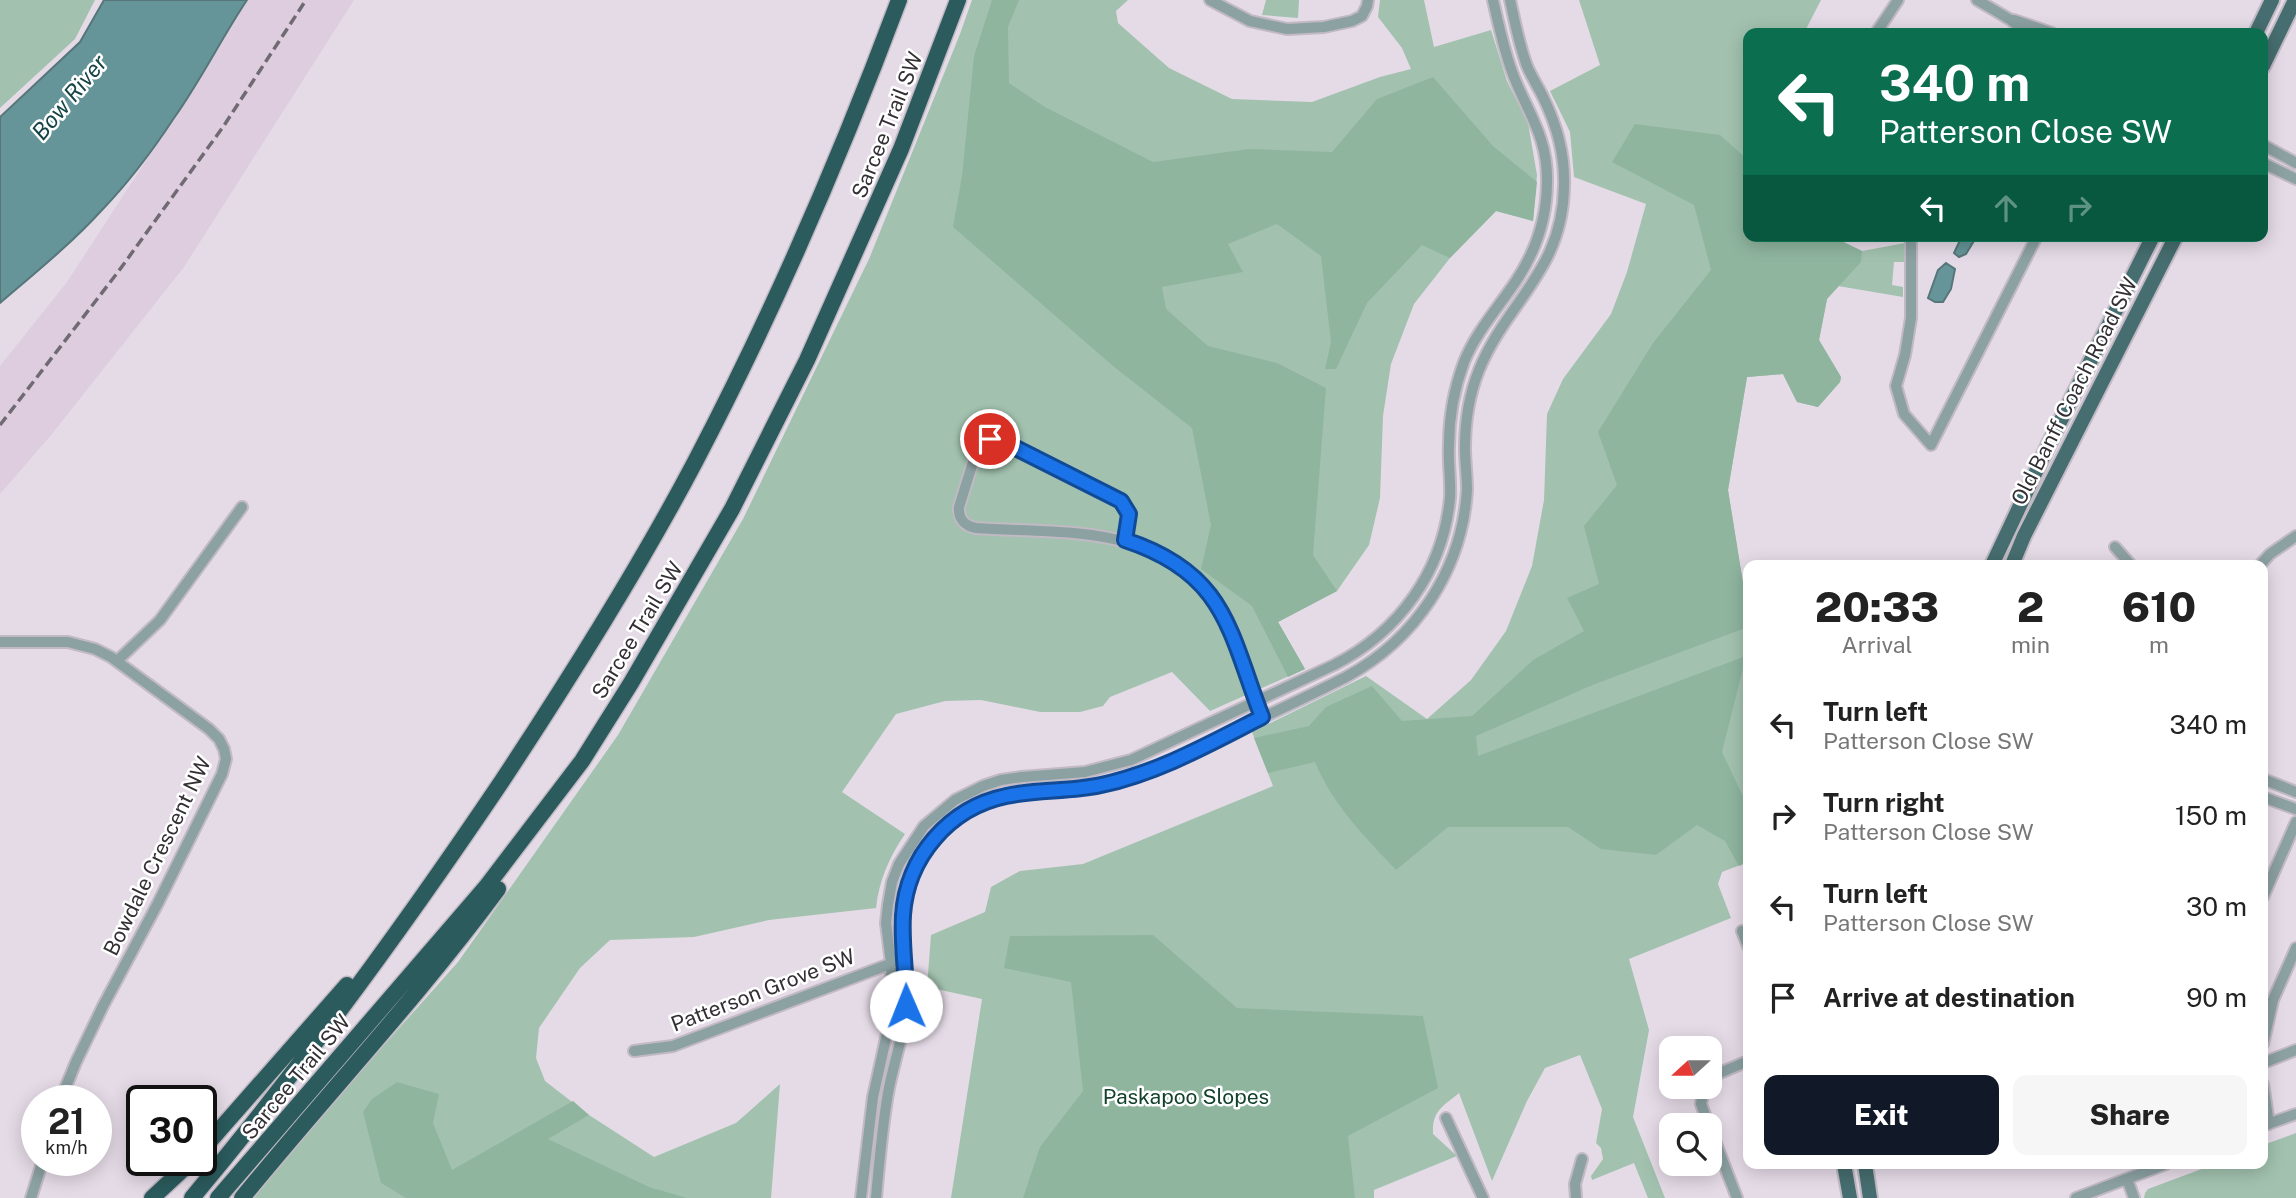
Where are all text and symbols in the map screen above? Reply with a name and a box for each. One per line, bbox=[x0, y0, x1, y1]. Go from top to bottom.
street label: Sarcee Trail SW bbox=[846, 48, 928, 202]
water label: Bow River bbox=[26, 49, 112, 145]
text: 340 m bbox=[1879, 54, 2030, 112]
icon: left bbox=[1764, 56, 1855, 147]
text: Patterson Close SW bbox=[1879, 113, 2172, 150]
icon: left bbox=[1914, 189, 1952, 227]
icon: ahead bbox=[1987, 189, 2025, 227]
icon: right bbox=[2060, 189, 2098, 227]
street label: Old Banff Coach Road SW bbox=[2006, 273, 2142, 509]
pin bbox=[960, 409, 1020, 469]
icon: arrive bbox=[971, 420, 1009, 458]
street label: Sarcee Trail SW bbox=[586, 557, 688, 703]
text: 20:33 bbox=[1815, 582, 1939, 631]
text: 2 bbox=[2017, 582, 2044, 631]
text: 610 bbox=[2122, 582, 2196, 631]
text: Arrival bbox=[1841, 631, 1912, 658]
text: min bbox=[2011, 631, 2050, 658]
text: m bbox=[2149, 631, 2169, 658]
text: Turn left bbox=[1823, 696, 1928, 727]
icon: left bbox=[1764, 706, 1802, 744]
text: 340 m bbox=[2170, 709, 2247, 740]
text: Patterson Close SW bbox=[1823, 727, 2034, 754]
street label: Bowdale Crescent NW bbox=[98, 753, 216, 959]
text: Turn right bbox=[1823, 787, 1945, 818]
icon: right bbox=[1764, 797, 1802, 835]
text: 150 m bbox=[2175, 800, 2247, 831]
text: Patterson Close SW bbox=[1823, 818, 2034, 845]
text: Turn left bbox=[1823, 878, 1928, 909]
icon: left bbox=[1764, 888, 1802, 926]
text: 30 m bbox=[2186, 891, 2247, 922]
text: Patterson Close SW bbox=[1823, 909, 2034, 936]
street label: Patterson Grove SW bbox=[667, 943, 859, 1037]
position arrow bbox=[869, 969, 943, 1043]
icon: arrive bbox=[1764, 979, 1802, 1017]
text: Arrive at destination bbox=[1823, 982, 2075, 1013]
text: 90 m bbox=[2186, 982, 2247, 1013]
street label: Sarcee Trail SW bbox=[236, 1009, 356, 1145]
north arrow bbox=[1659, 1036, 1722, 1099]
map controls bbox=[1659, 1036, 1722, 1176]
button: Exit bbox=[1764, 1075, 1999, 1155]
button: Share bbox=[2013, 1075, 2247, 1155]
park label: Paskapoo Slopes bbox=[1103, 1084, 1269, 1109]
speed limit sign: 30 bbox=[126, 1085, 217, 1176]
text: 21 bbox=[48, 1101, 85, 1142]
button: search bbox=[1659, 1113, 1722, 1176]
text: km/h bbox=[45, 1137, 88, 1158]

